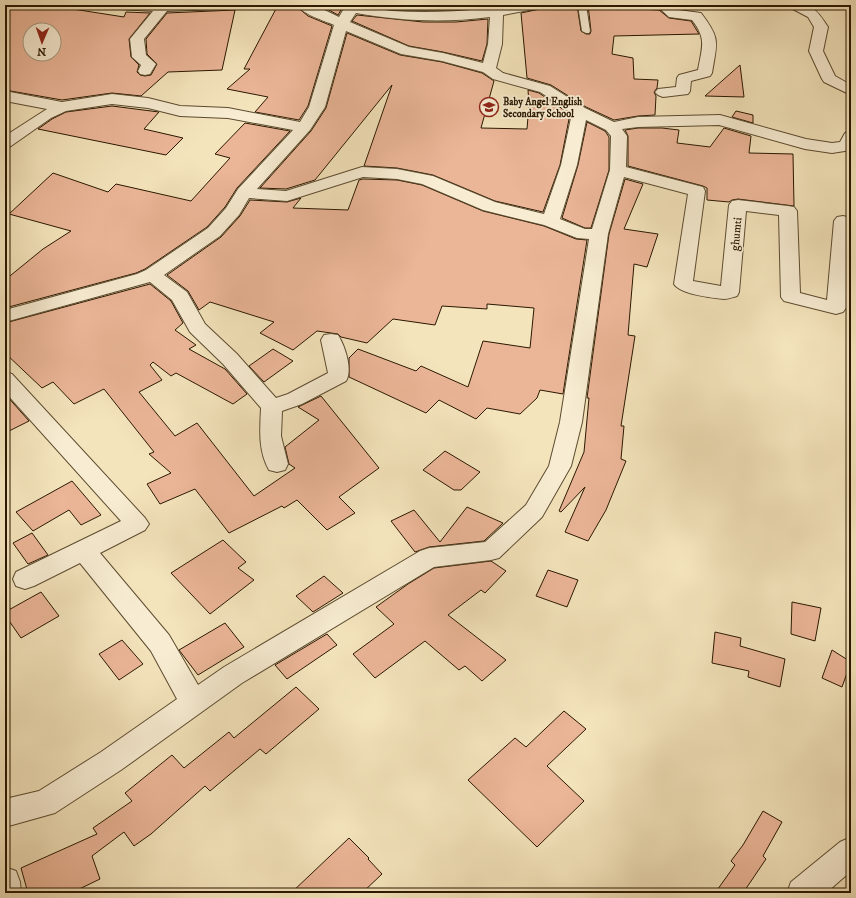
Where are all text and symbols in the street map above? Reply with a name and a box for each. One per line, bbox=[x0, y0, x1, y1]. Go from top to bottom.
north arrow bbox=[22, 22, 62, 62]
text: N bbox=[37, 44, 46, 58]
school or university icon: Baby Angel English Secondary School bbox=[478, 96, 500, 118]
place label: Baby Angel English Secondary School bbox=[503, 96, 583, 121]
street label: ghumti bbox=[728, 217, 745, 252]

